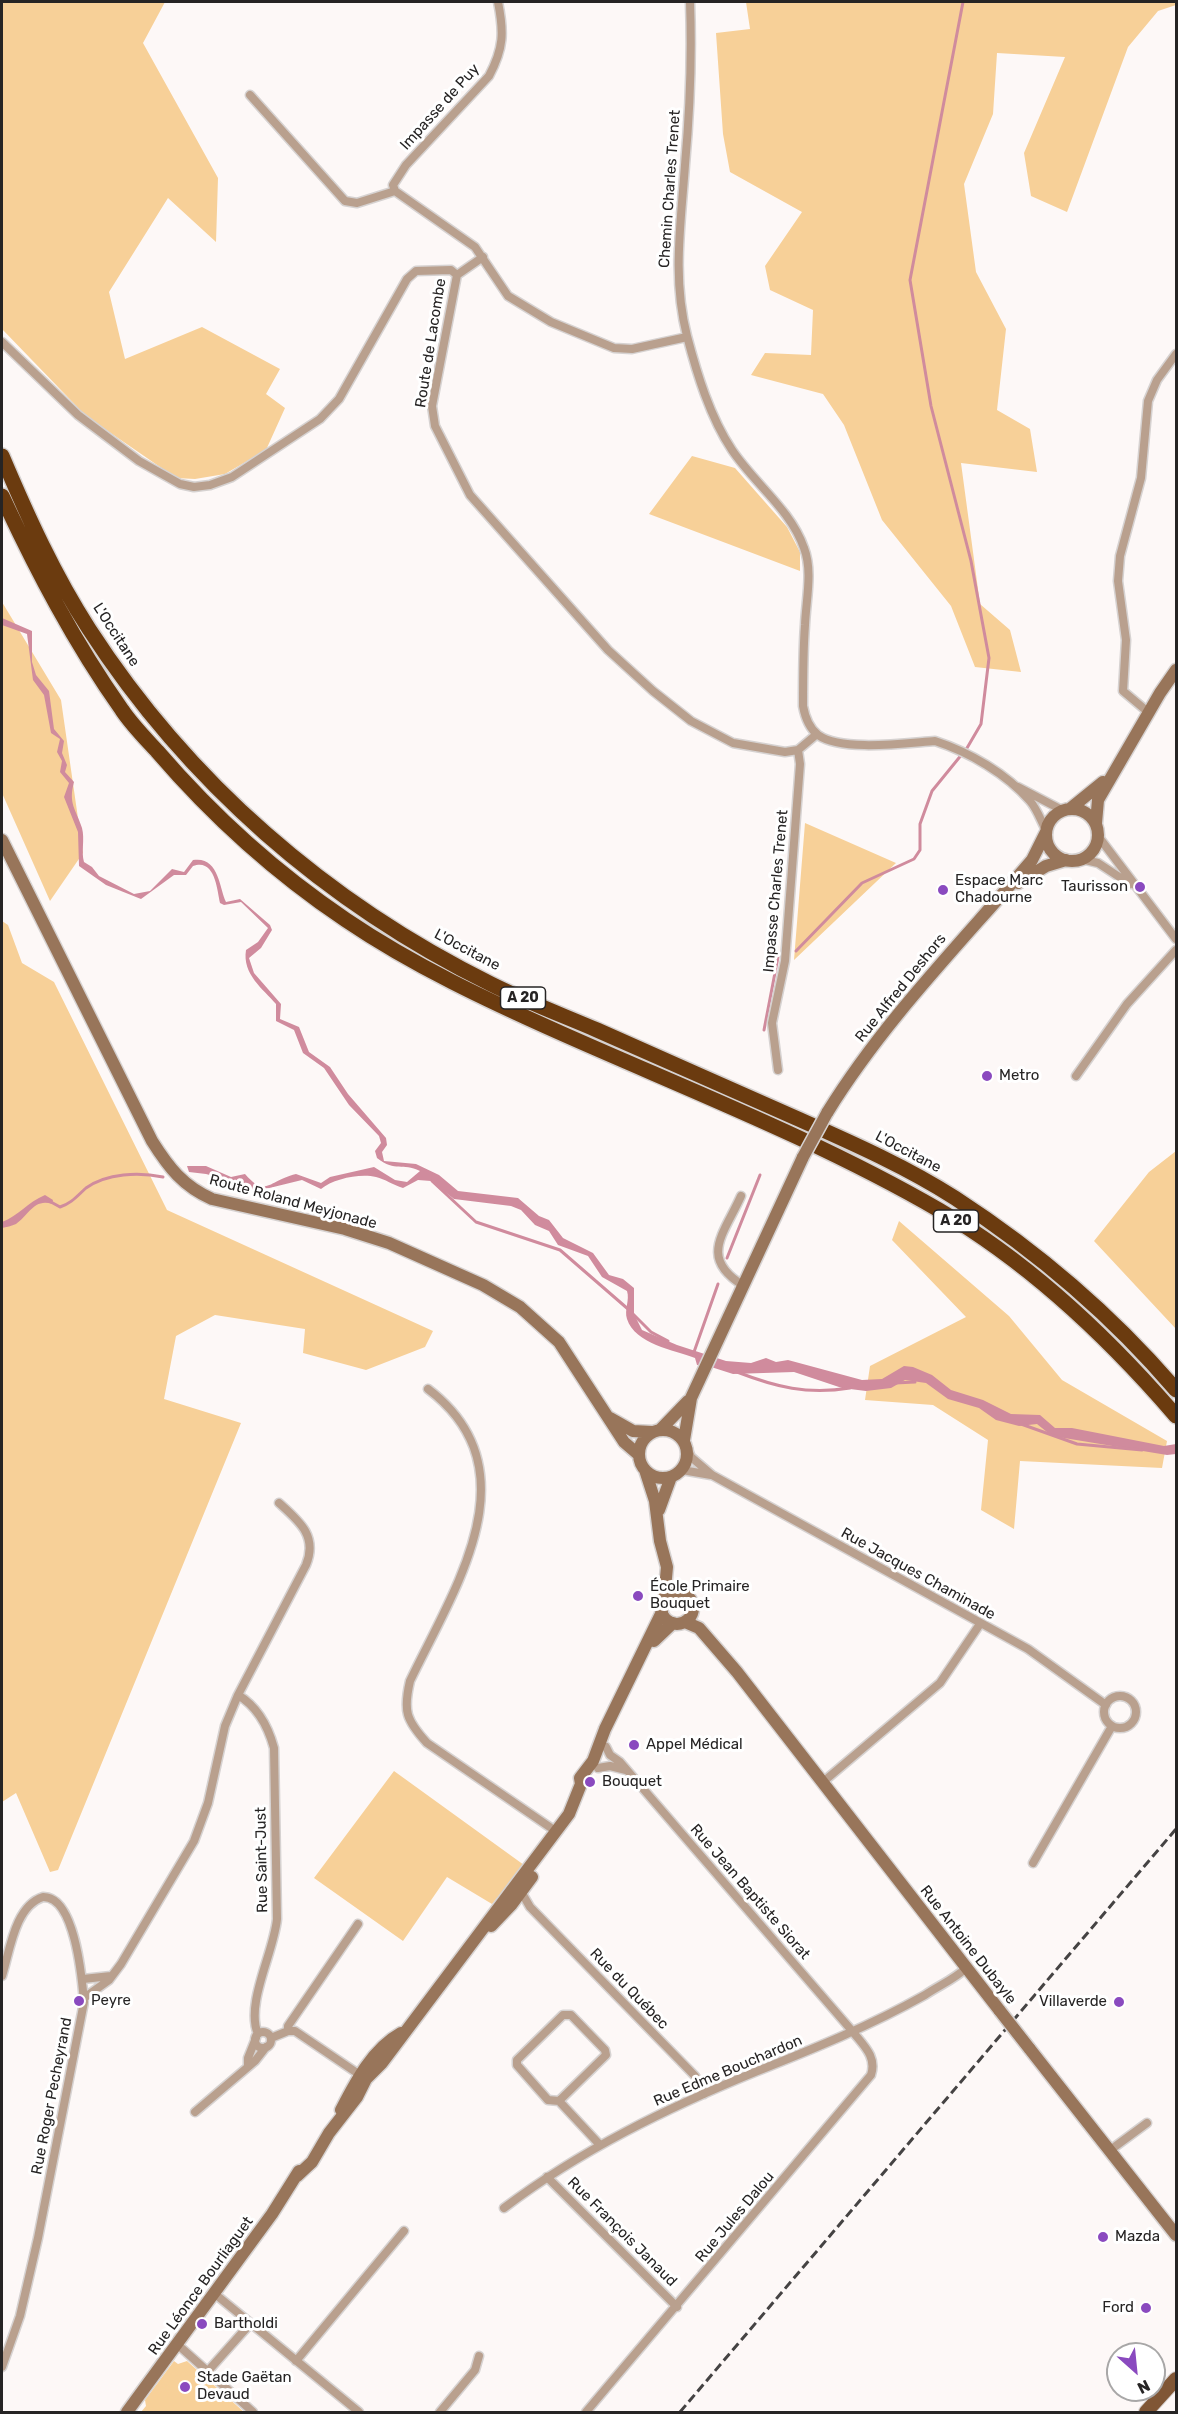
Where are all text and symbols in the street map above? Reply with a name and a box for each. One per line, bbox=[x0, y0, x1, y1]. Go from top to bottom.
street label: Impasse de Puy bbox=[397, 60, 483, 154]
street label: Chemin Charles Trenet bbox=[655, 109, 685, 269]
street label: Route de Lacombe bbox=[412, 277, 450, 409]
street label: L'Occitane bbox=[89, 600, 143, 670]
street label: Impasse Charles Trenet bbox=[760, 809, 792, 973]
place label: Espace Marc Chadourne bbox=[955, 872, 1043, 907]
place label: Taurisson bbox=[1061, 878, 1128, 896]
marker: Taurisson bbox=[1133, 880, 1147, 894]
marker: Espace Marc Chadourne bbox=[936, 883, 950, 897]
street label: L'Occitane bbox=[431, 925, 503, 975]
street label: Rue Alfred Deshors bbox=[852, 930, 950, 1046]
road number: A 20 bbox=[500, 987, 546, 1009]
place label: Metro bbox=[999, 1067, 1039, 1085]
marker: Metro bbox=[980, 1069, 994, 1083]
street label: L'Occitane bbox=[872, 1127, 944, 1177]
street label: Route Roland Meyjonade bbox=[207, 1171, 379, 1233]
road number: A 20 bbox=[934, 1210, 978, 1232]
street label: Rue Jacques Chaminade bbox=[838, 1524, 998, 1624]
place label: École Primaire Bouquet bbox=[650, 1578, 750, 1613]
marker: École Primaire Bouquet bbox=[631, 1589, 645, 1603]
place label: Appel Médical bbox=[646, 1736, 743, 1754]
marker: Appel Médical bbox=[627, 1738, 641, 1752]
place label: Bouquet bbox=[602, 1773, 662, 1791]
marker: Bouquet bbox=[583, 1775, 597, 1789]
street label: Rue Saint-Just bbox=[252, 1807, 272, 1913]
street label: Rue Jean Baptiste Siorat bbox=[686, 1821, 814, 1963]
street label: Rue Antoine Dubayle bbox=[916, 1882, 1020, 2008]
street label: Rue du Québec bbox=[586, 1945, 672, 2033]
place label: Peyre bbox=[91, 1992, 131, 2010]
place label: Villaverde bbox=[1039, 1993, 1107, 2011]
marker: Peyre bbox=[72, 1994, 86, 2008]
marker: Villaverde bbox=[1112, 1995, 1126, 2009]
street label: Rue Roger Pecheyrand bbox=[28, 2016, 76, 2176]
street label: Rue Edme Bouchardon bbox=[651, 2031, 805, 2111]
street label: Rue Jules Dalou bbox=[692, 2168, 778, 2266]
street label: Rue François Janaud bbox=[564, 2174, 680, 2290]
street label: Rue Léonce Bourliaguet bbox=[145, 2213, 257, 2359]
place label: Mazda bbox=[1115, 2228, 1160, 2246]
marker: Mazda bbox=[1096, 2230, 1110, 2244]
place label: Ford bbox=[1102, 2299, 1134, 2317]
marker: Ford bbox=[1139, 2301, 1153, 2315]
place label: Bartholdi bbox=[214, 2315, 278, 2333]
marker: Bartholdi bbox=[195, 2317, 209, 2331]
north arrow bbox=[1106, 2342, 1166, 2402]
place label: Stade Gaëtan Devaud bbox=[197, 2369, 292, 2404]
text: N bbox=[1134, 2376, 1153, 2398]
marker: Stade Gaëtan Devaud bbox=[178, 2380, 192, 2394]

